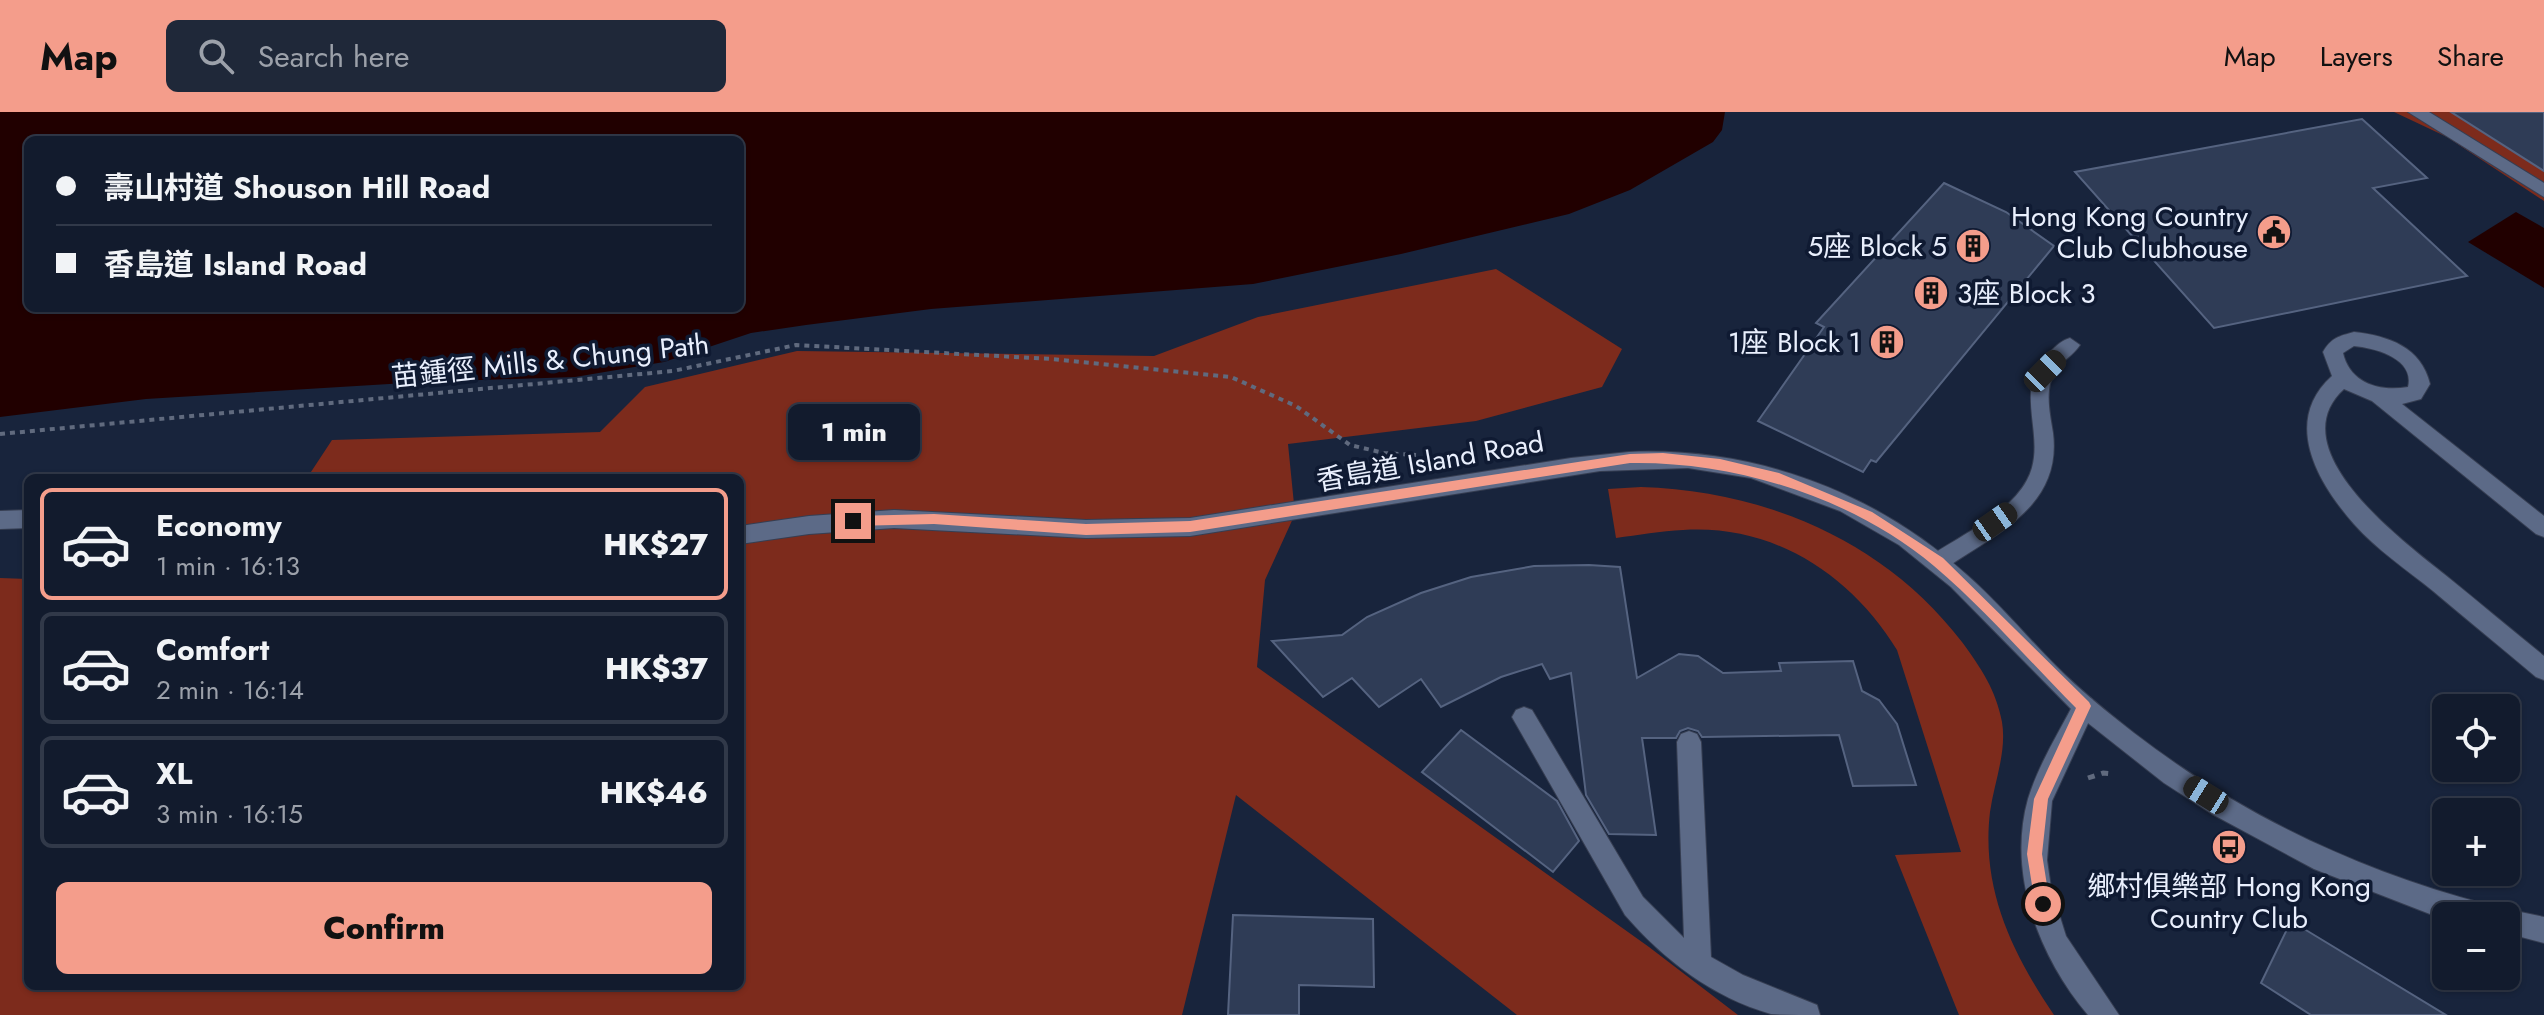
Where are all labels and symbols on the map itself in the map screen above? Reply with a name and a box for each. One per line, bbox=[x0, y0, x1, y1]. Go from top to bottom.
place label: Hong Kong Country Club Clubhouse bbox=[2011, 196, 2249, 269]
public building icon: Hong Kong Country Club Clubhouse bbox=[2255, 213, 2293, 251]
place label: 5座 Block 5 bbox=[1808, 226, 1947, 267]
building icon: 5座 Block 5 bbox=[1954, 227, 1992, 265]
place label: 3座 Block 3 bbox=[1957, 273, 2095, 314]
building icon: 3座 Block 3 bbox=[1912, 274, 1950, 312]
place label: 1座 Block 1 bbox=[1728, 322, 1861, 363]
street label: 苗鍾徑 Mills & Chung Path bbox=[389, 323, 711, 398]
building icon: 1座 Block 1 bbox=[1868, 323, 1906, 361]
car bbox=[2020, 346, 2070, 396]
callout: 1 min bbox=[787, 405, 919, 461]
street label: 香島道 Island Road bbox=[1313, 421, 1547, 502]
car bbox=[1968, 498, 2022, 546]
route end bbox=[835, 503, 871, 539]
car bbox=[2179, 772, 2233, 818]
bus stop icon: 鄉村俱樂部 Hong Kong Country Club bbox=[2210, 828, 2248, 866]
place label: 鄉村俱樂部 Hong Kong Country Club bbox=[2087, 866, 2371, 939]
route start bbox=[2025, 886, 2061, 922]

